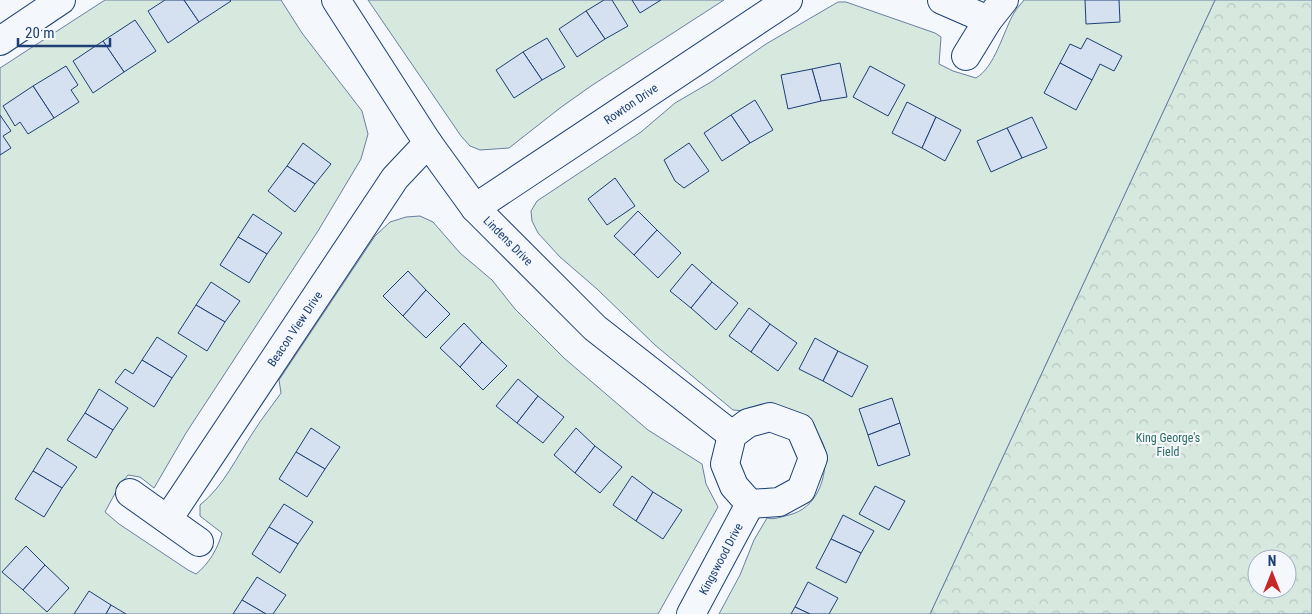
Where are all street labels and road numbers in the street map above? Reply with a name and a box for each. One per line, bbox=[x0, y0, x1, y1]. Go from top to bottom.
street label: Rowton Drive bbox=[601, 81, 661, 127]
street label: Lindens Drive bbox=[480, 213, 536, 269]
street label: Beacon View Drive bbox=[265, 288, 326, 369]
street label: Kingswood Drive bbox=[696, 521, 746, 597]

